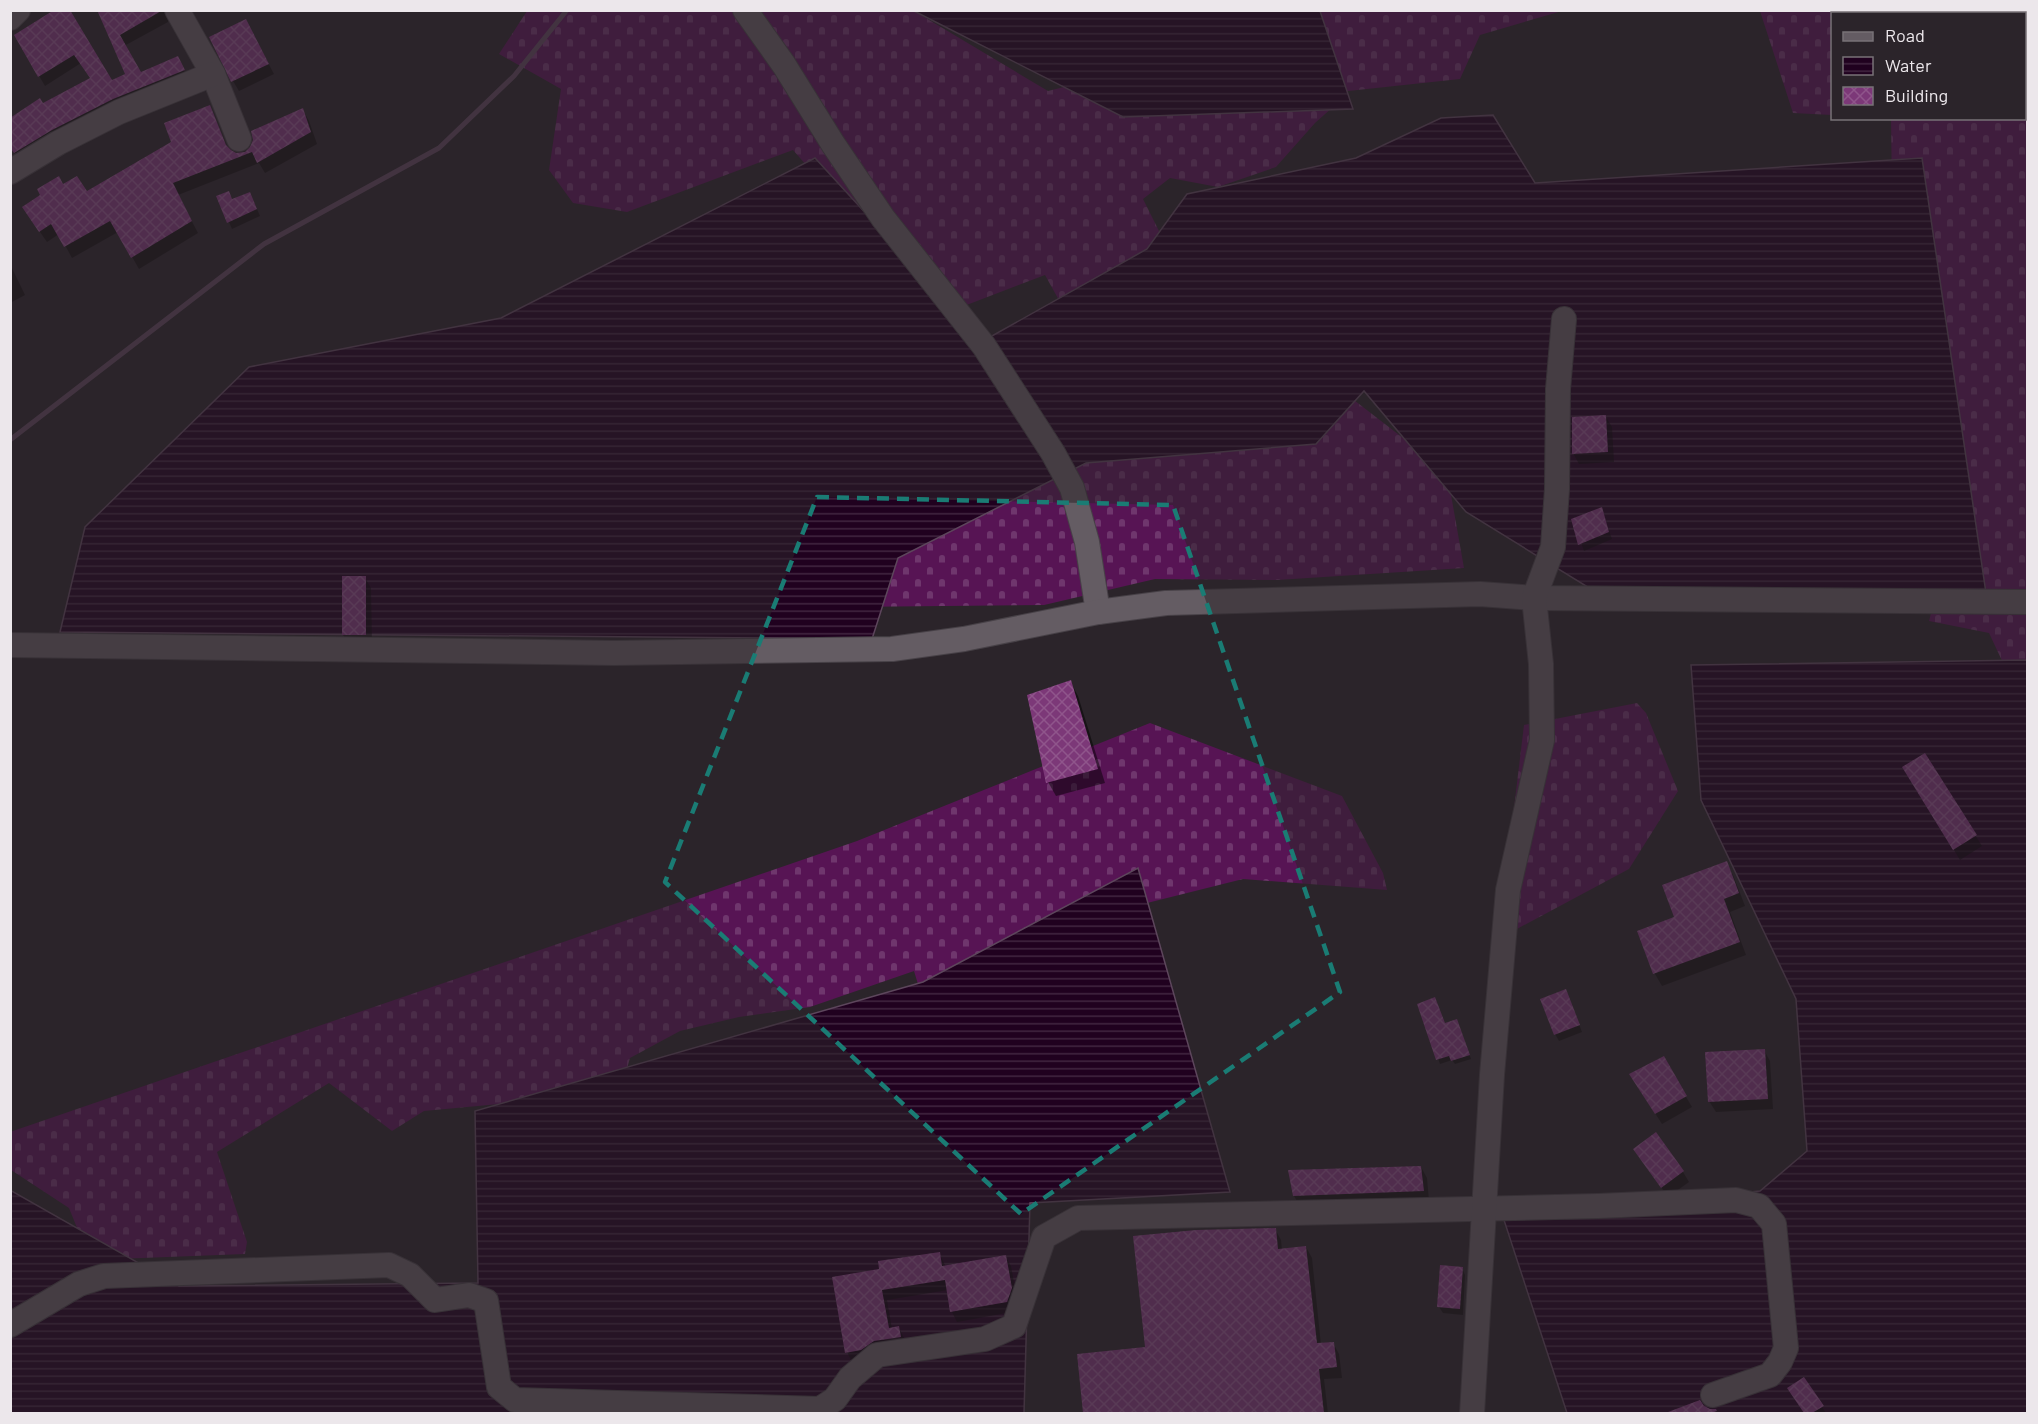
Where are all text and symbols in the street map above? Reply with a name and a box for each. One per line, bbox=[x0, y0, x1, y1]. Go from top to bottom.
legend bbox=[1831, 12, 2026, 120]
text: Road bbox=[1885, 24, 1925, 46]
text: Water bbox=[1885, 54, 1932, 76]
text: Building bbox=[1885, 84, 1948, 106]

